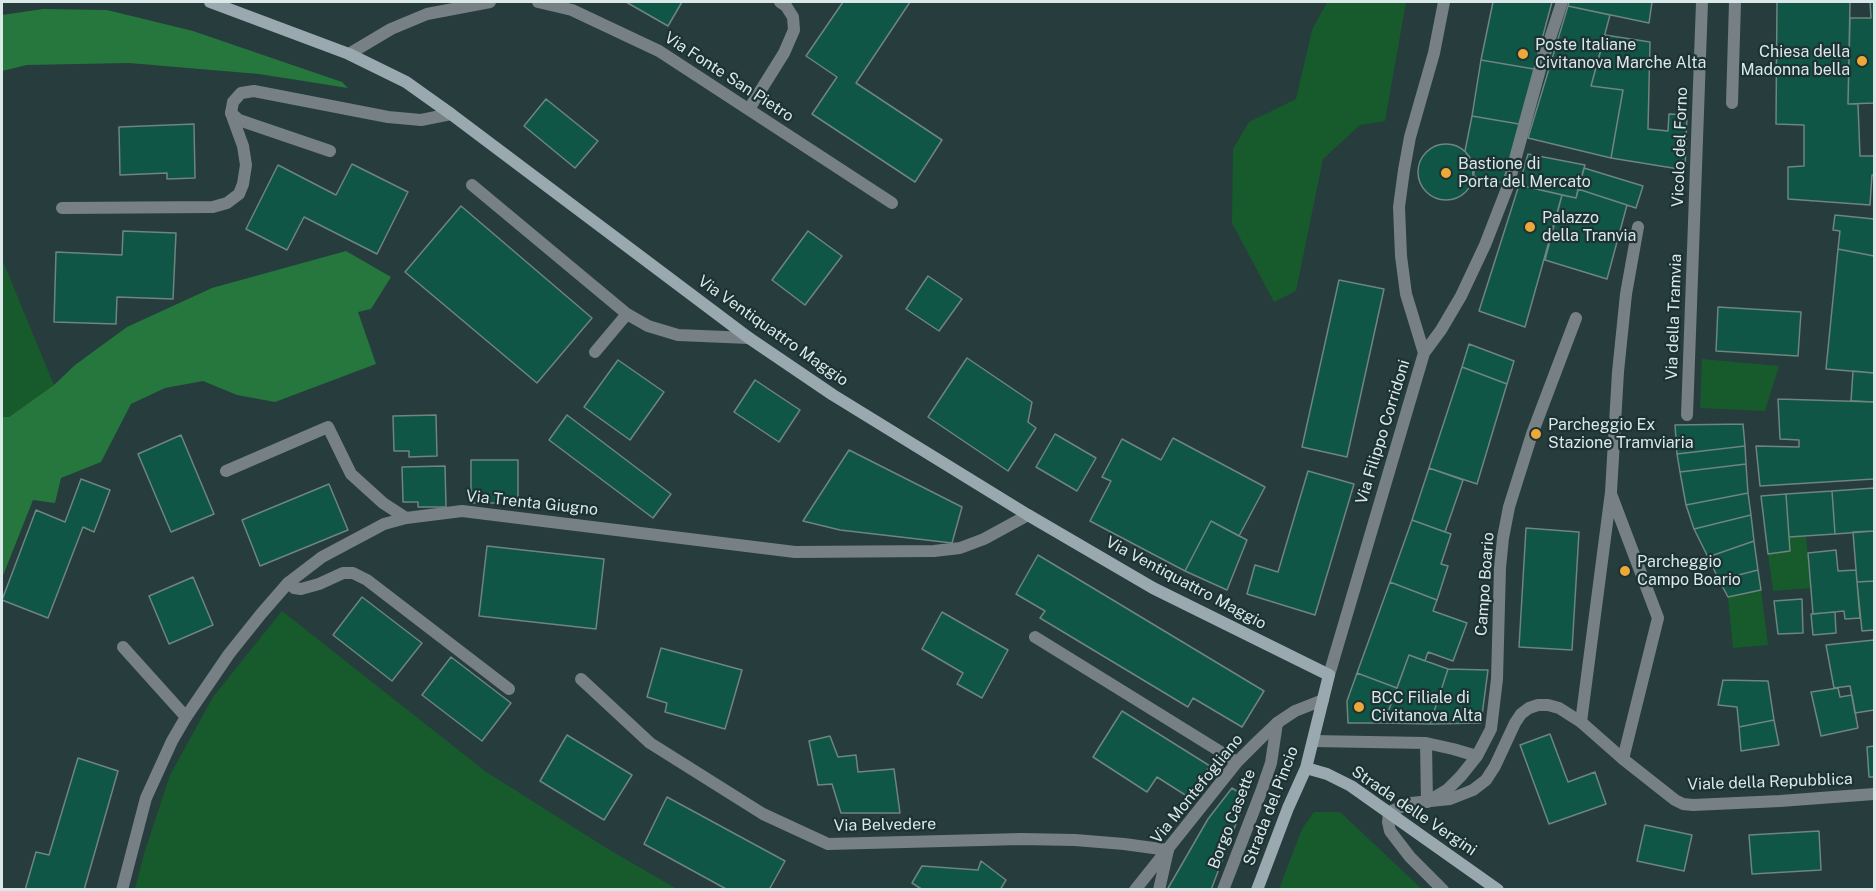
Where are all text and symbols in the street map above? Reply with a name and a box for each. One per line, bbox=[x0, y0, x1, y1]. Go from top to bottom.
street label: Via Fonte San Pietro bbox=[661, 28, 797, 126]
place label: Poste Italiane Civitanova Marche Alta bbox=[1535, 35, 1706, 73]
place label: Chiesa della Madonna bella bbox=[1740, 42, 1850, 80]
marker: Poste Italiane Civitanova Marche Alta bbox=[1516, 47, 1530, 61]
marker: Chiesa della Madonna bella bbox=[1855, 54, 1869, 68]
street label: Vicolo del Forno bbox=[1668, 87, 1692, 207]
place label: Bastione di Porta del Mercato bbox=[1458, 154, 1591, 192]
marker: Bastione di Porta del Mercato bbox=[1439, 166, 1453, 180]
place label: Palazzo della Tranvia bbox=[1542, 208, 1636, 246]
marker: Palazzo della Tranvia bbox=[1523, 220, 1537, 234]
street label: Via della Tramvia bbox=[1662, 253, 1686, 381]
street label: Via Ventiquattro Maggio bbox=[694, 272, 852, 390]
street label: Via Filippo Corridoni bbox=[1352, 357, 1414, 507]
place label: Parcheggio Ex Stazione Tramviaria bbox=[1548, 415, 1694, 453]
marker: Parcheggio Ex Stazione Tramviaria bbox=[1529, 427, 1543, 441]
street label: Via Trenta Giugno bbox=[465, 487, 599, 519]
street label: Via Ventiquattro Maggio bbox=[1102, 532, 1270, 634]
street label: Campo Boario bbox=[1472, 532, 1498, 636]
place label: Parcheggio Campo Boario bbox=[1637, 552, 1741, 590]
marker: Parcheggio Campo Boario bbox=[1618, 564, 1632, 578]
place label: BCC Filiale di Civitanova Alta bbox=[1371, 688, 1482, 726]
marker: BCC Filiale di Civitanova Alta bbox=[1352, 700, 1366, 714]
street label: Via Montefogliano bbox=[1147, 730, 1247, 848]
street label: Strada del Pincio bbox=[1239, 744, 1303, 868]
street label: Strada delle Vergini bbox=[1348, 762, 1480, 860]
street label: Borgo Casette bbox=[1204, 766, 1260, 872]
street label: Viale della Repubblica bbox=[1687, 770, 1853, 794]
street label: Via Belvedere bbox=[834, 815, 936, 835]

